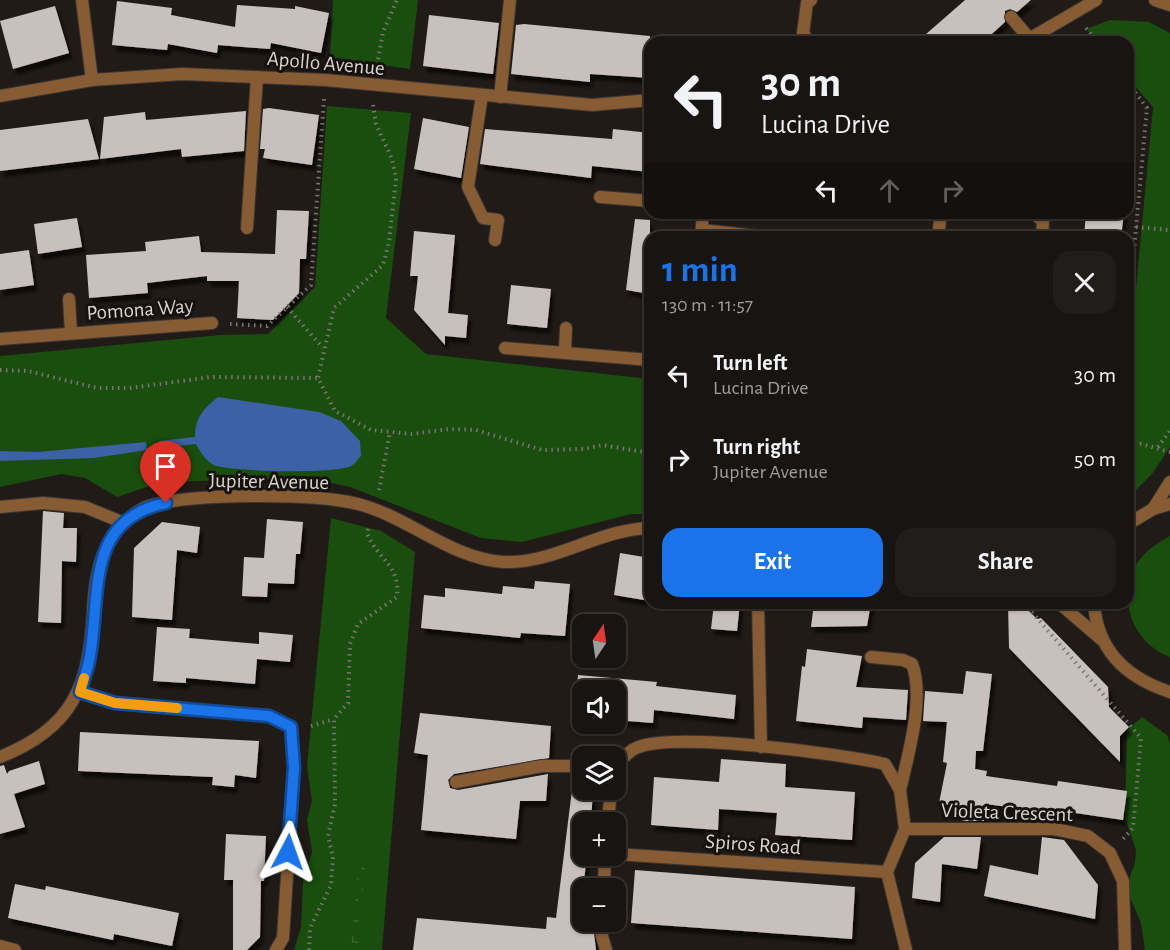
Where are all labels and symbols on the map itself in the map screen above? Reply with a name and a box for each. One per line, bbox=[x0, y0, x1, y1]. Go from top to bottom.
street label: Apollo Avenue bbox=[266, 48, 386, 79]
street label: Pomona Way bbox=[86, 295, 194, 324]
pin bbox=[140, 441, 191, 503]
street label: Jupiter Avenue bbox=[209, 470, 329, 493]
north arrow bbox=[572, 614, 626, 668]
street label: Violeta Crescent bbox=[941, 800, 1074, 825]
position arrow bbox=[256, 820, 320, 884]
street label: Spiros Road bbox=[704, 831, 802, 858]

